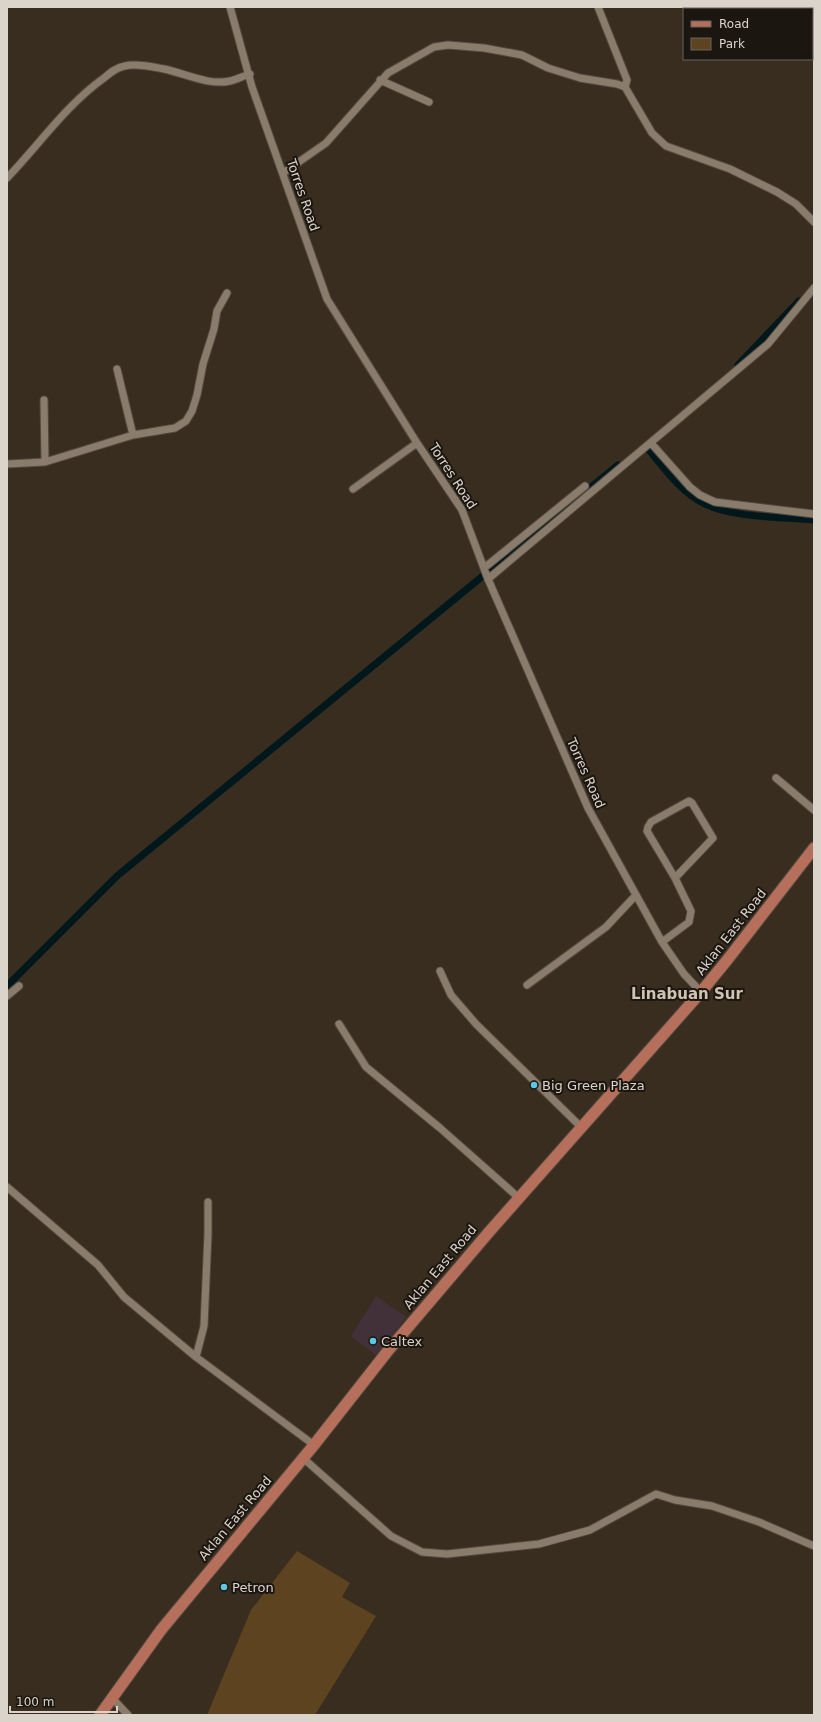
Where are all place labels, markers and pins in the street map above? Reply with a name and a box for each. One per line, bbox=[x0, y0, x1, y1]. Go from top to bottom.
place label: Big Green Plaza bbox=[542, 1078, 645, 1093]
marker: Big Green Plaza bbox=[529, 1080, 539, 1090]
place label: Caltex bbox=[381, 1334, 423, 1349]
marker: Caltex bbox=[368, 1336, 378, 1346]
place label: Petron bbox=[232, 1580, 274, 1595]
marker: Petron bbox=[219, 1582, 229, 1592]

